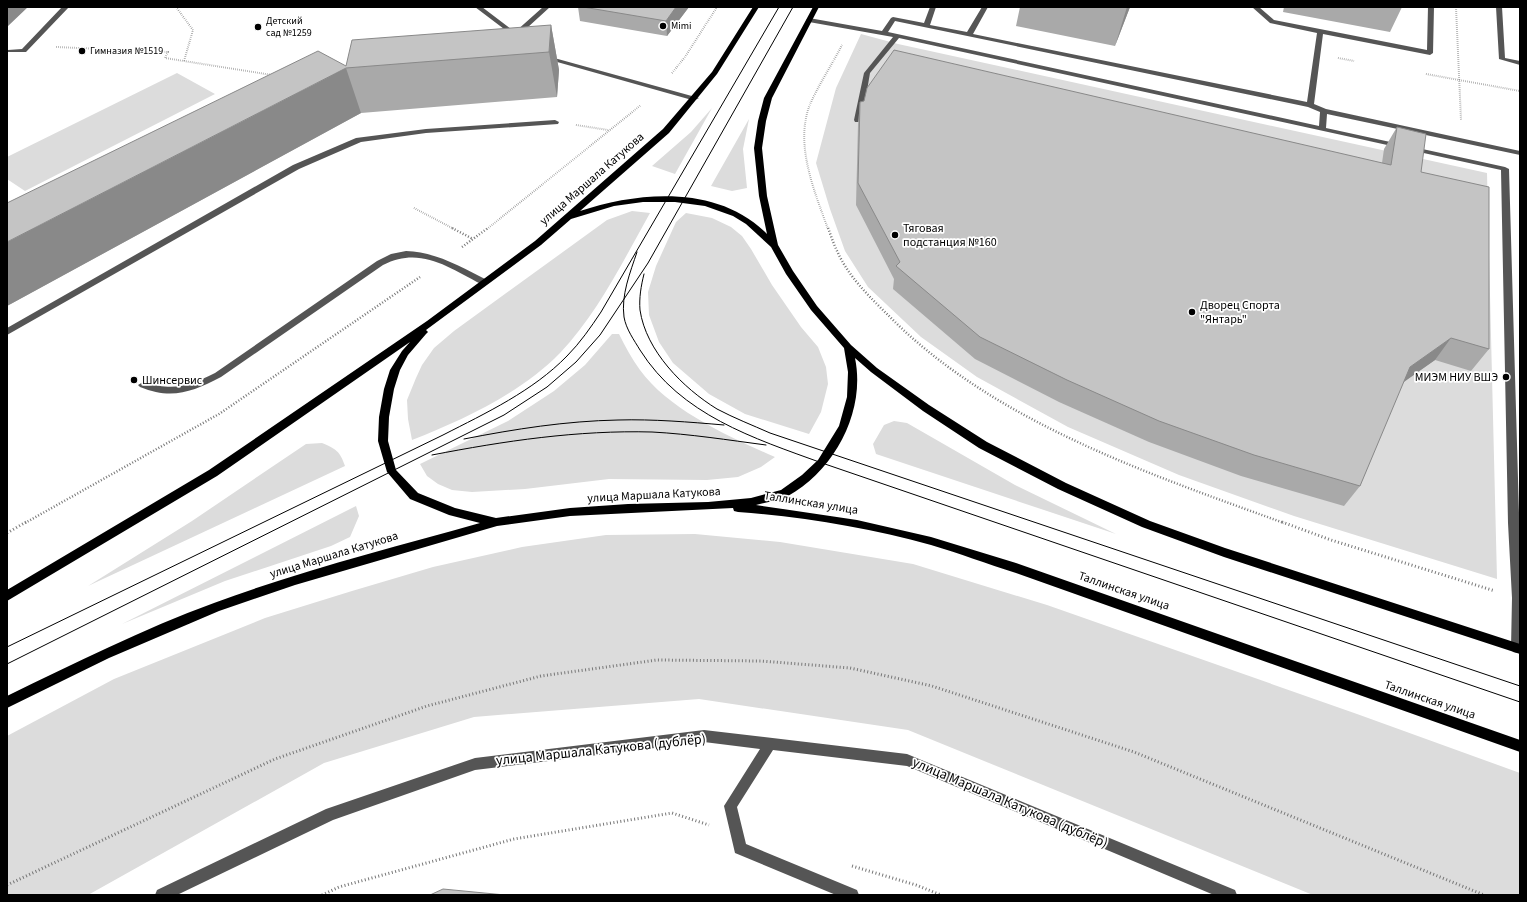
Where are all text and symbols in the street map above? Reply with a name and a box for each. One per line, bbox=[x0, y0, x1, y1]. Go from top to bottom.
place label: Детский сад №1259 bbox=[266, 14, 312, 40]
place label: Mimi bbox=[671, 19, 691, 33]
marker: Mimi bbox=[658, 21, 668, 31]
marker: Детский сад №1259 bbox=[253, 22, 263, 32]
place label: Гимназия №1519 bbox=[90, 44, 163, 58]
marker: Гимназия №1519 bbox=[77, 46, 87, 56]
street label: улица Маршала Катукова bbox=[536, 129, 648, 229]
place label: Тяговая подстанция №160 bbox=[903, 220, 997, 251]
marker: Тяговая подстанция №160 bbox=[890, 230, 900, 240]
place label: Дворец Спорта "Янтарь" bbox=[1200, 297, 1280, 328]
marker: Дворец Спорта "Янтарь" bbox=[1187, 307, 1197, 317]
place label: МИЭМ НИУ ВШЭ bbox=[1415, 369, 1498, 386]
place label: Шинсервис bbox=[142, 372, 203, 389]
marker: МИЭМ НИУ ВШЭ bbox=[1501, 372, 1511, 382]
marker: Шинсервис bbox=[129, 375, 139, 385]
street label: улица Маршала Катукова bbox=[587, 483, 721, 507]
street label: Таллинская улица bbox=[763, 487, 859, 519]
street label: улица Маршала Катукова bbox=[268, 527, 400, 583]
street label: Таллинская улица bbox=[1076, 567, 1172, 615]
street label: Таллинская улица bbox=[1382, 676, 1478, 724]
street label: улица Маршала Катукова (дублёр) bbox=[495, 729, 707, 771]
street label: улица Маршала Катукова (дублёр) bbox=[909, 753, 1111, 853]

